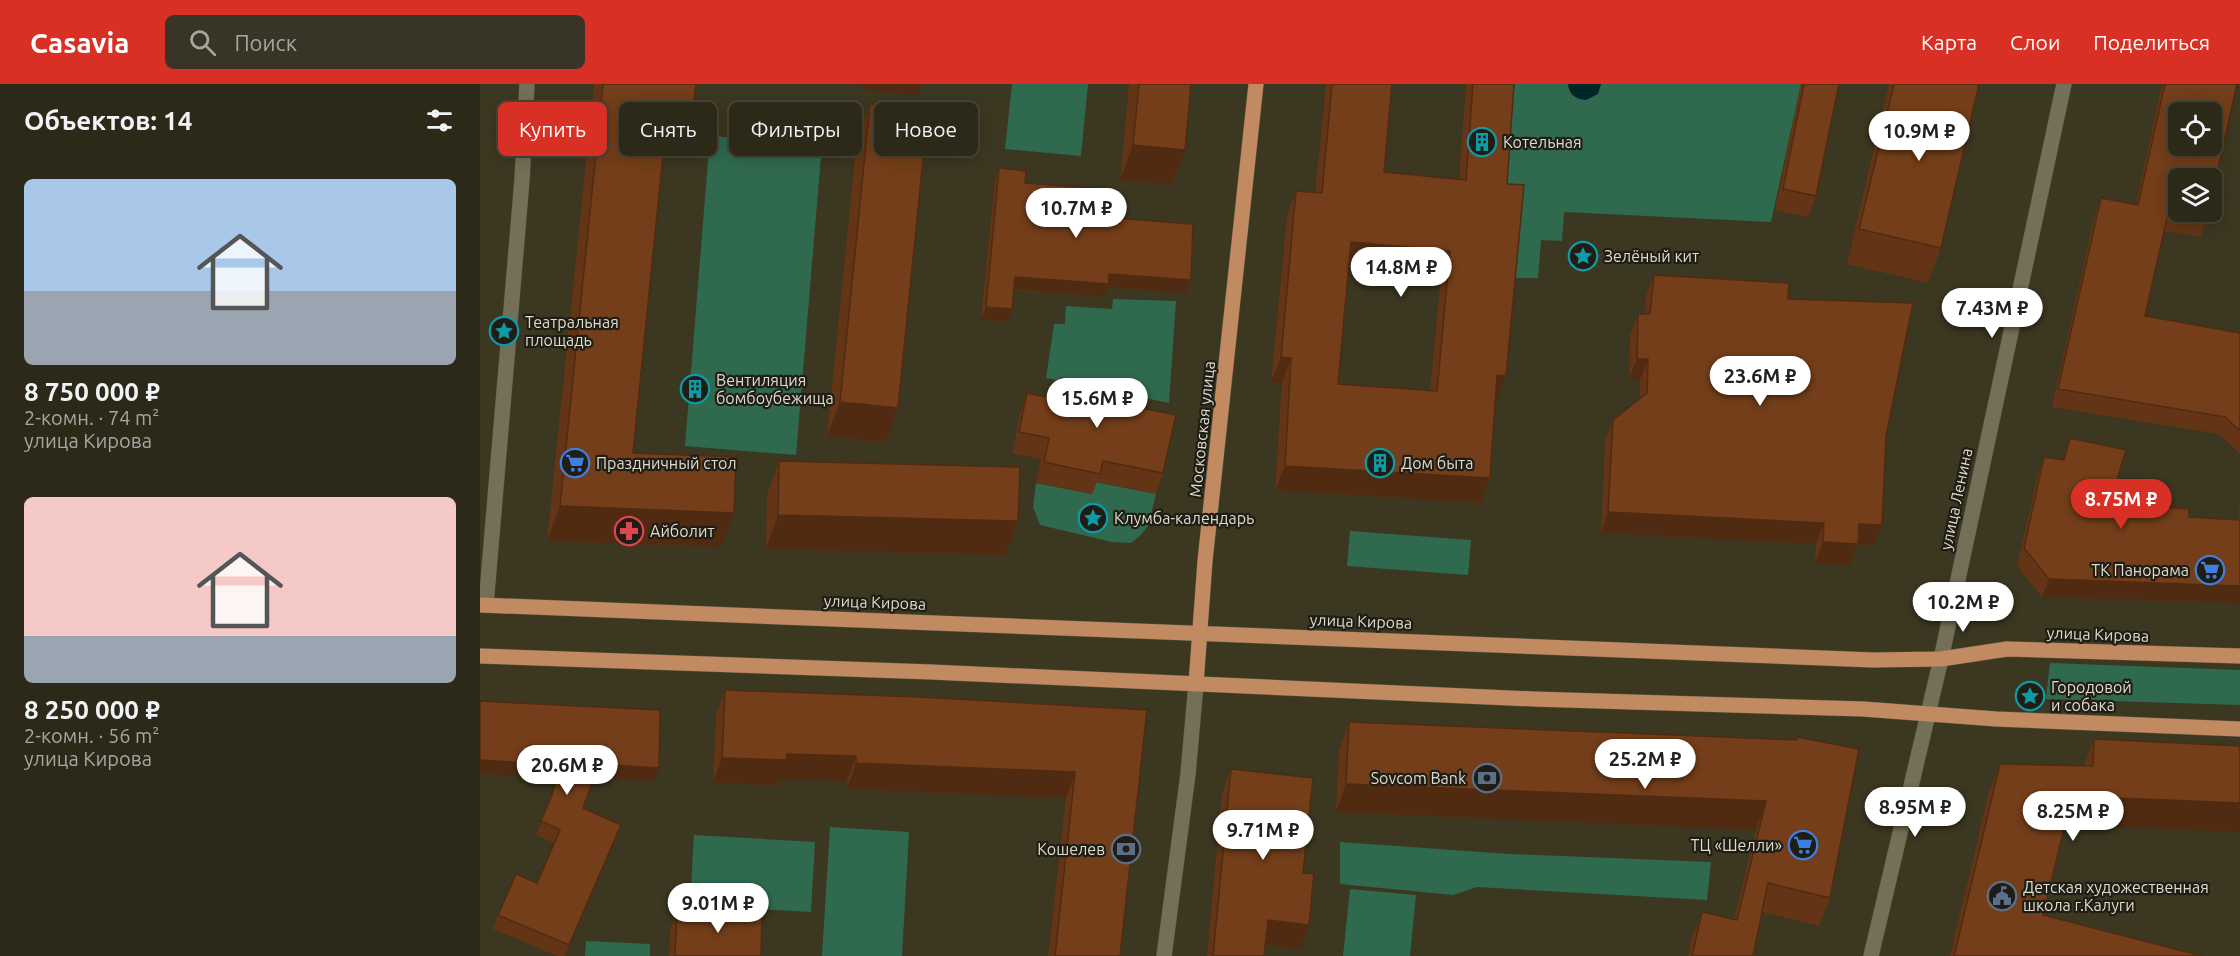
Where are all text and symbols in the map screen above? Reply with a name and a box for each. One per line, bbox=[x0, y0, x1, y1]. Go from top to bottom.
search box bbox=[165, 15, 585, 69]
icon: search bbox=[186, 26, 219, 59]
text: Casavia bbox=[30, 27, 129, 58]
text: Поиск bbox=[234, 30, 297, 55]
text: Карта bbox=[1921, 30, 1977, 54]
text: Слои bbox=[2010, 30, 2060, 54]
text: Поделиться bbox=[2093, 30, 2210, 54]
chip: Купить bbox=[498, 102, 607, 156]
chip: Снять bbox=[619, 102, 717, 156]
chip: Фильтры bbox=[729, 102, 862, 156]
chip: Новое bbox=[874, 102, 978, 156]
map controls bbox=[2168, 102, 2222, 222]
button: locate bbox=[2168, 102, 2222, 156]
icon: filters bbox=[423, 104, 456, 137]
text: Объектов: 14 bbox=[24, 106, 192, 135]
pin: 10.9M ₽ bbox=[1864, 111, 1974, 162]
text: 10.9M ₽ bbox=[1883, 119, 1955, 142]
building icon: Котельная bbox=[1466, 126, 1498, 158]
place label: Котельная bbox=[1503, 133, 1582, 151]
button: layers bbox=[2168, 168, 2222, 222]
pin: 10.7M ₽ bbox=[1021, 188, 1131, 239]
text: 10.7M ₽ bbox=[1040, 196, 1112, 219]
icon: home bbox=[186, 218, 294, 326]
place icon: Зелёный кит bbox=[1567, 240, 1599, 272]
pin: 14.8M ₽ bbox=[1346, 247, 1456, 298]
place label: Зелёный кит bbox=[1604, 247, 1699, 265]
text: 14.8M ₽ bbox=[1365, 255, 1437, 278]
pin: 7.43M ₽ bbox=[1937, 288, 2047, 339]
text: 7.43M ₽ bbox=[1956, 296, 2028, 319]
place label: Театральная площадь bbox=[525, 313, 619, 349]
place icon: Театральная площадь bbox=[488, 315, 520, 347]
pin: 23.6M ₽ bbox=[1705, 356, 1815, 407]
street label: Московская улица bbox=[1186, 360, 1218, 498]
text: 23.6M ₽ bbox=[1724, 364, 1796, 387]
place label: Вентиляция бомбоубежища bbox=[716, 371, 834, 407]
building icon: Вентиляция бомбоубежища bbox=[679, 373, 711, 405]
text: 8 750 000 ₽ bbox=[24, 377, 160, 406]
pin: 15.6M ₽ bbox=[1042, 378, 1152, 429]
text: 15.6M ₽ bbox=[1061, 386, 1133, 409]
text: 2-комн. · 74 m² bbox=[24, 406, 159, 429]
text: улица Кирова bbox=[24, 429, 152, 452]
street label: улица Ленина bbox=[1936, 446, 1976, 552]
supermarket icon: Праздничный стол bbox=[559, 447, 591, 479]
building icon: Дом быта bbox=[1364, 447, 1396, 479]
place label: Праздничный стол bbox=[596, 454, 737, 472]
place label: Дом быта bbox=[1401, 454, 1473, 472]
pin: 8.75M ₽ bbox=[2066, 479, 2176, 530]
text: 8.75M ₽ bbox=[2085, 487, 2157, 510]
place icon: Клумба-календарь bbox=[1077, 502, 1109, 534]
place label: Клумба-календарь bbox=[1114, 509, 1254, 527]
pharmacy icon: Айболит bbox=[613, 515, 645, 547]
place label: Айболит bbox=[650, 522, 715, 540]
icon: home bbox=[186, 536, 294, 644]
supermarket icon: ТК Панорама bbox=[2194, 554, 2226, 586]
place label: ТК Панорама bbox=[2091, 561, 2189, 579]
pin: 10.2M ₽ bbox=[1908, 582, 2018, 633]
text: 10.2M ₽ bbox=[1927, 590, 1999, 613]
street label: улица Кирова bbox=[823, 591, 927, 613]
street label: улица Кирова bbox=[1309, 610, 1413, 632]
street label: улица Кирова bbox=[2046, 623, 2150, 645]
place label: Городовой и собака bbox=[2051, 678, 2132, 714]
place icon: Городовой и собака bbox=[2014, 680, 2046, 712]
text: 8 250 000 ₽ bbox=[24, 695, 160, 724]
text: 2-комн. · 56 m² bbox=[24, 724, 159, 747]
pin: 25.2M ₽ bbox=[1590, 739, 1700, 790]
pin: 20.6M ₽ bbox=[512, 745, 622, 796]
text: улица Кирова bbox=[24, 747, 152, 770]
text: 25.2M ₽ bbox=[1609, 747, 1681, 770]
text: 20.6M ₽ bbox=[531, 753, 603, 776]
bank icon: Sovcom Bank bbox=[1471, 762, 1503, 794]
place label: Sovcom Bank bbox=[1371, 769, 1466, 787]
pin: 8.95M ₽ bbox=[1860, 787, 1970, 838]
pin: 8.25M ₽ bbox=[2018, 791, 2128, 842]
text: 8.95M ₽ bbox=[1879, 795, 1951, 818]
text: 8.25M ₽ bbox=[2037, 799, 2109, 822]
pin: 9.71M ₽ bbox=[1208, 810, 1318, 861]
text: 9.71M ₽ bbox=[1227, 818, 1299, 841]
supermarket icon: ТЦ «Шелли» bbox=[1787, 829, 1819, 861]
bank icon: Кошелев bbox=[1110, 833, 1142, 865]
place label: ТЦ «Шелли» bbox=[1691, 836, 1782, 854]
place label: Кошелев bbox=[1037, 840, 1105, 858]
place label: Детская художественная школа г.Калуги bbox=[2023, 878, 2209, 914]
public building icon: Детская художественная школа г.Калуги bbox=[1986, 880, 2018, 912]
pin: 9.01M ₽ bbox=[663, 883, 773, 934]
text: 9.01M ₽ bbox=[682, 891, 754, 914]

